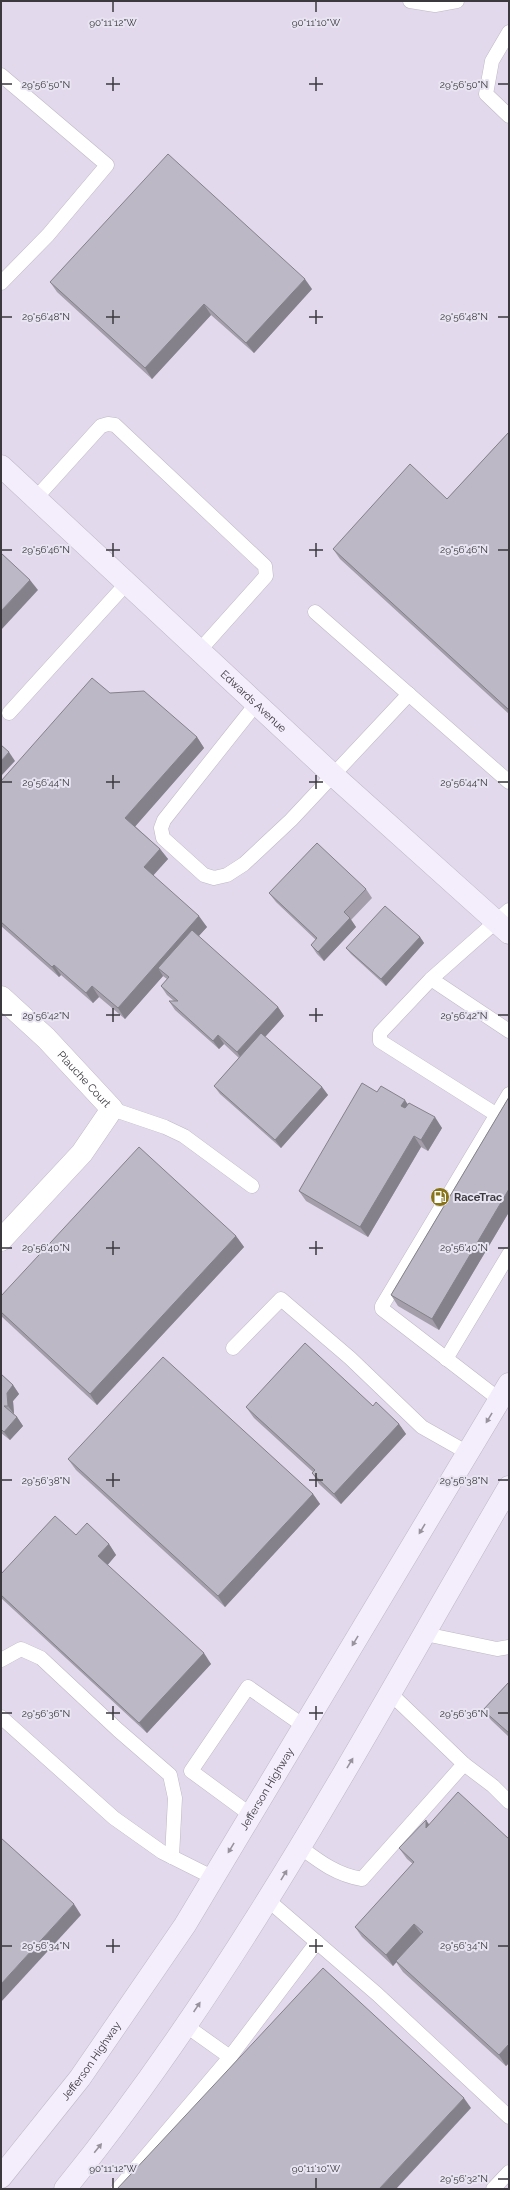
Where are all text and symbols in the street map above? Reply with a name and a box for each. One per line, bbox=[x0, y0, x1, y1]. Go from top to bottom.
text: 90°11'12"W bbox=[89, 17, 137, 28]
text: 90°11'10"W bbox=[292, 17, 341, 28]
text: 29°56'50"N bbox=[22, 79, 70, 90]
text: 29°56'50"N bbox=[440, 79, 488, 90]
text: 29°56'48"N bbox=[22, 311, 70, 322]
text: 29°56'48"N bbox=[440, 311, 488, 322]
text: 29°56'46"N bbox=[22, 544, 70, 555]
text: 29°56'46"N bbox=[440, 544, 488, 555]
street label: Edwards Avenue bbox=[218, 668, 289, 736]
text: 29°56'44"N bbox=[22, 777, 70, 788]
text: 29°56'44"N bbox=[440, 777, 488, 788]
text: 29°56'42"N bbox=[22, 1010, 70, 1021]
text: 29°56'42"N bbox=[440, 1010, 488, 1021]
street label: Plauche Court bbox=[54, 1049, 113, 1111]
fuel station icon: RaceTrac bbox=[429, 1186, 451, 1208]
place label: RaceTrac bbox=[454, 1191, 502, 1204]
text: 29°56'40"N bbox=[22, 1242, 70, 1253]
text: 29°56'40"N bbox=[440, 1242, 488, 1253]
one-way arrow bbox=[485, 1413, 493, 1423]
text: 29°56'38"N bbox=[22, 1475, 70, 1486]
text: 29°56'38"N bbox=[440, 1475, 488, 1486]
one-way arrow bbox=[419, 1523, 426, 1535]
one-way arrow bbox=[352, 1635, 359, 1647]
text: 29°56'36"N bbox=[22, 1708, 70, 1719]
text: 29°56'36"N bbox=[440, 1708, 488, 1719]
street label: Jefferson Highway bbox=[237, 1746, 297, 1833]
one-way arrow bbox=[346, 1757, 353, 1769]
one-way arrow bbox=[228, 1843, 235, 1854]
one-way arrow bbox=[280, 1869, 287, 1881]
text: 29°56'34"N bbox=[22, 1940, 70, 1951]
text: 29°56'34"N bbox=[440, 1940, 488, 1951]
one-way arrow bbox=[193, 2002, 201, 2012]
street label: Jefferson Highway bbox=[59, 2019, 124, 2103]
one-way arrow bbox=[94, 2142, 102, 2153]
text: 90°11'12"W bbox=[89, 2163, 137, 2174]
text: 90°11'10"W bbox=[292, 2163, 341, 2174]
text: 29°56'32"N bbox=[440, 2173, 488, 2184]

